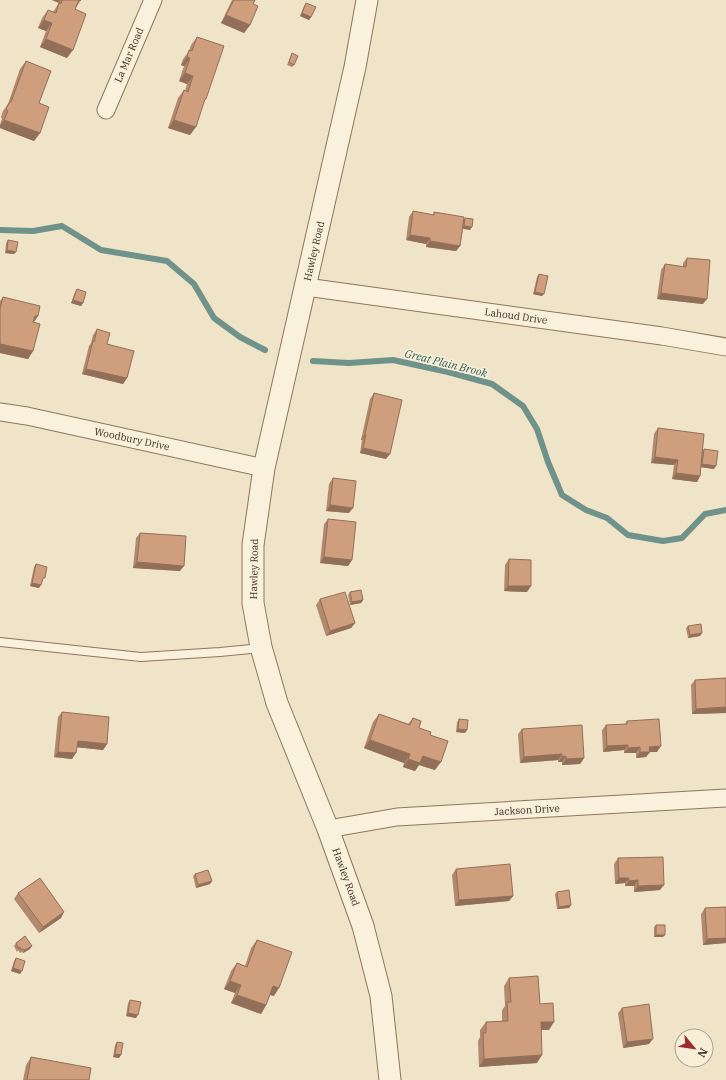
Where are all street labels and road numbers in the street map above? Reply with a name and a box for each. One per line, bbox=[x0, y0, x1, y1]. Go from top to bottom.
street label: La Mar Road bbox=[112, 26, 146, 84]
street label: Hawley Road bbox=[301, 220, 327, 282]
street label: Lahoud Drive bbox=[484, 305, 548, 327]
street label: Woodbury Drive bbox=[93, 425, 171, 453]
street label: Hawley Road bbox=[247, 538, 261, 600]
street label: Jackson Drive bbox=[494, 802, 560, 818]
street label: Hawley Road bbox=[329, 846, 363, 908]

